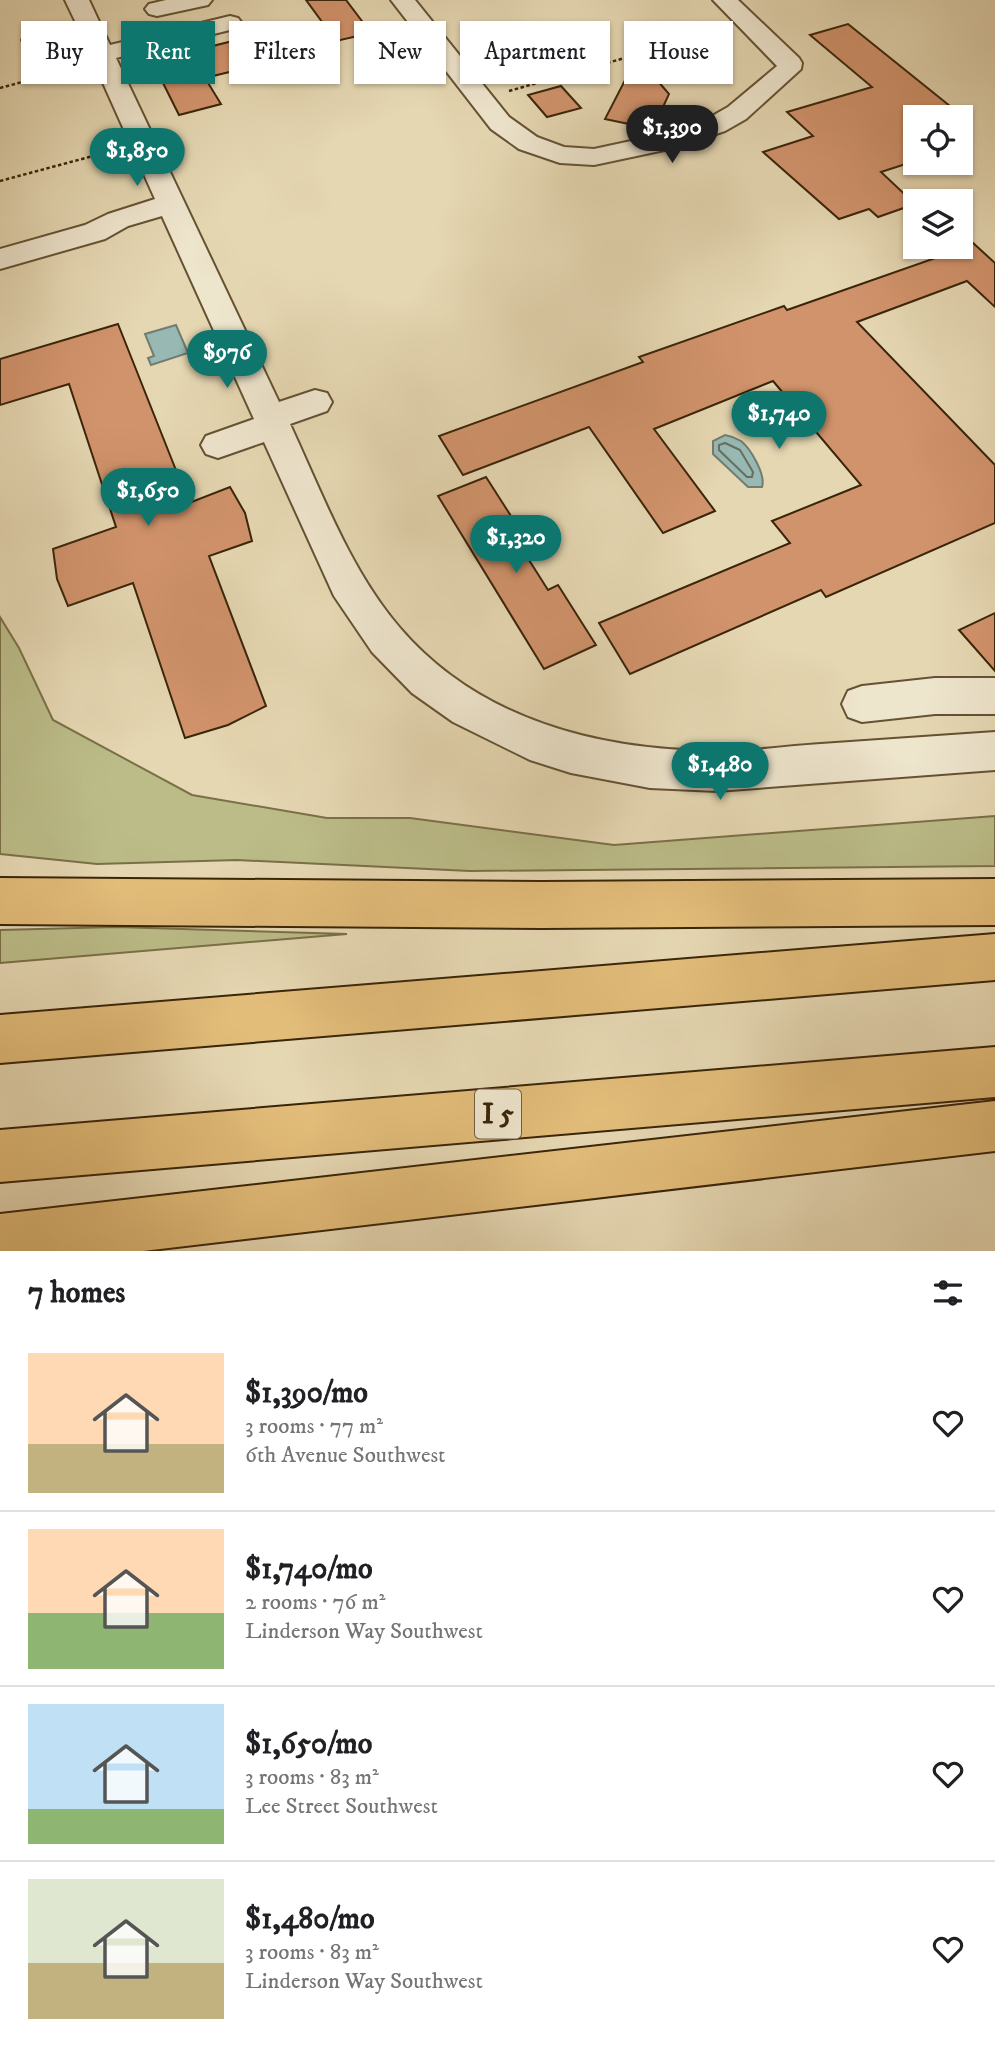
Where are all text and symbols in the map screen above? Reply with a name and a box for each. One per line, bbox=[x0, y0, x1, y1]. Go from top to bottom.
chip: Buy bbox=[21, 21, 107, 84]
chip: Rent bbox=[121, 21, 215, 84]
chip: Filters bbox=[229, 21, 340, 84]
chip: New bbox=[354, 21, 446, 84]
chip: Apartment bbox=[460, 21, 610, 84]
chip: House bbox=[624, 21, 733, 84]
map controls bbox=[903, 105, 973, 259]
button: locate bbox=[903, 105, 973, 175]
pin: $1,390 bbox=[615, 106, 729, 165]
text: $1,390 bbox=[642, 113, 702, 142]
pin: $1,850 bbox=[80, 128, 194, 188]
text: $1,850 bbox=[106, 136, 168, 165]
button: layers bbox=[903, 189, 973, 259]
pin: $976 bbox=[186, 330, 268, 390]
text: $976 bbox=[203, 338, 251, 367]
pin: $1,740 bbox=[722, 392, 836, 451]
text: $1,740 bbox=[747, 399, 811, 428]
pin: $1,650 bbox=[91, 468, 205, 528]
text: $1,650 bbox=[117, 476, 179, 505]
pin: $1,320 bbox=[459, 516, 573, 575]
text: $1,320 bbox=[486, 523, 546, 552]
pin: $1,480 bbox=[663, 742, 777, 802]
text: $1,480 bbox=[688, 750, 752, 779]
road number: I 5 bbox=[475, 1090, 521, 1138]
icon: filters bbox=[929, 1274, 967, 1312]
text: 7 homes bbox=[28, 1275, 125, 1312]
text: $1,390/mo bbox=[245, 1375, 368, 1412]
icon: home bbox=[84, 1381, 168, 1465]
icon: heart bbox=[929, 1404, 967, 1442]
text: 3 rooms · 77 m² bbox=[245, 1412, 383, 1441]
text: 6th Avenue Southwest bbox=[245, 1441, 445, 1470]
text: $1,740/mo bbox=[245, 1551, 373, 1588]
icon: home bbox=[84, 1557, 168, 1641]
icon: heart bbox=[929, 1580, 967, 1618]
text: 2 rooms · 76 m² bbox=[245, 1588, 385, 1617]
text: Linderson Way Southwest bbox=[245, 1617, 483, 1646]
text: $1,650/mo bbox=[245, 1726, 372, 1763]
icon: home bbox=[84, 1732, 168, 1816]
icon: heart bbox=[929, 1755, 967, 1793]
text: 3 rooms · 83 m² bbox=[245, 1763, 379, 1792]
text: Lee Street Southwest bbox=[245, 1792, 438, 1821]
text: $1,480/mo bbox=[245, 1901, 375, 1938]
icon: home bbox=[84, 1907, 168, 1991]
icon: heart bbox=[929, 1930, 967, 1968]
text: 3 rooms · 83 m² bbox=[245, 1938, 379, 1967]
text: Linderson Way Southwest bbox=[245, 1967, 483, 1996]

